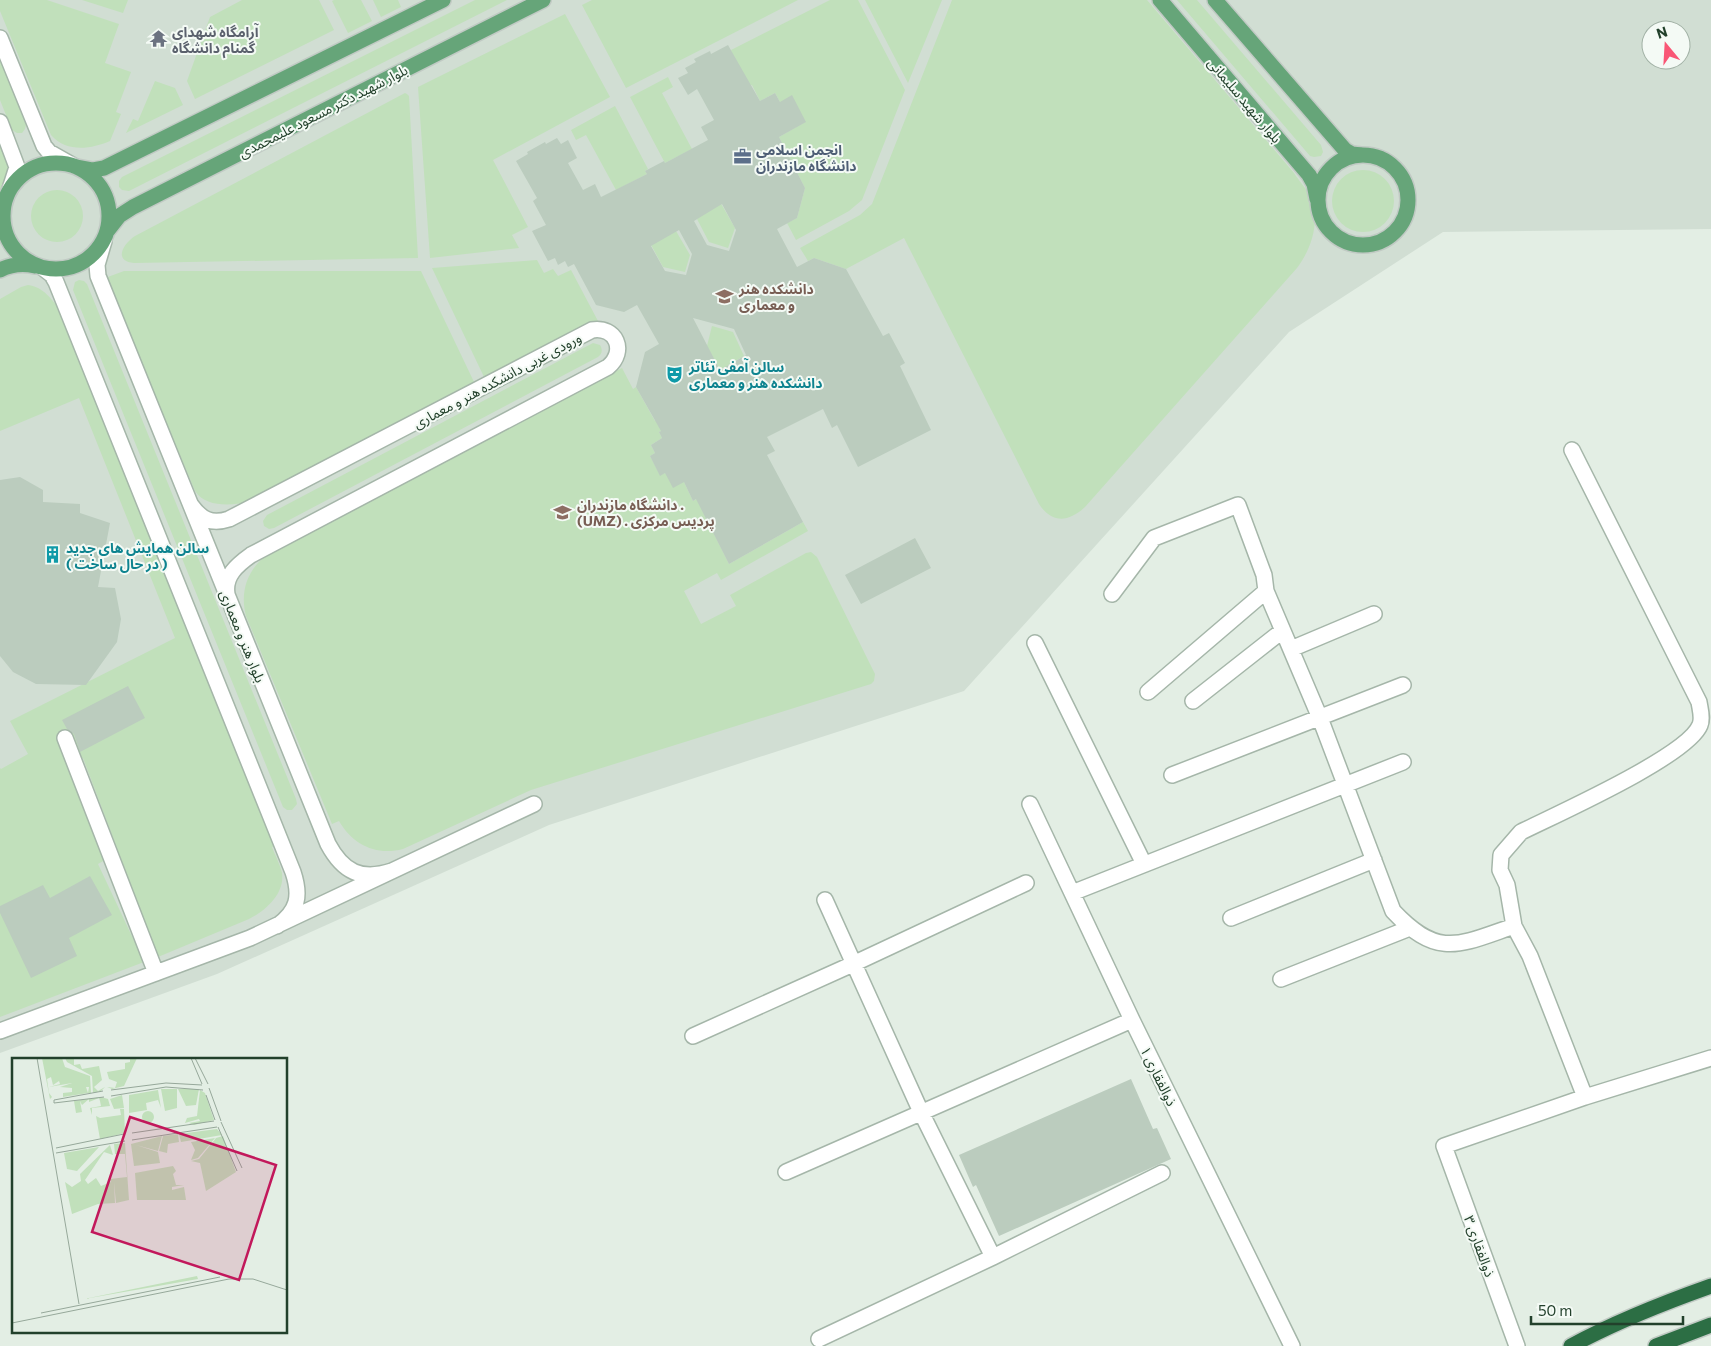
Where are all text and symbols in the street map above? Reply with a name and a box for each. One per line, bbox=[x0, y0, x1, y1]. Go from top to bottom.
north arrow bbox=[1641, 20, 1691, 70]
text: N bbox=[1654, 22, 1669, 42]
place label: آرامگاه شهدای گمنام دانشگاه bbox=[172, 23, 259, 59]
temple icon: آرامگاه شهدای گمنام دانشگاه bbox=[148, 29, 168, 49]
street label: بلوار شهید سلیمانی bbox=[1204, 54, 1286, 147]
street label: بلوار شهید دکتر مسعود علیمحمدی bbox=[236, 61, 411, 162]
place label: انجمن اسلامی دانشگاه مازندران bbox=[756, 141, 857, 175]
office icon: انجمن اسلامی دانشگاه مازندران bbox=[732, 147, 752, 167]
place label: دانشکده هنر و معماری bbox=[738, 280, 814, 314]
school or university icon: دانشکده هنر و معماری bbox=[715, 286, 735, 306]
street label: ورودی غربی دانشکده هنر و معماری bbox=[410, 328, 584, 432]
place label: سالن آمفی تئاتر دانشکده هنر و معماری bbox=[688, 358, 822, 392]
theatre icon: سالن آمفی تئاتر دانشکده هنر و معماری bbox=[665, 364, 685, 384]
place label: دانشگاه مازندران . (UMZ) . پردیس مرکزی bbox=[577, 496, 715, 530]
school or university icon: دانشگاه مازندران . (UMZ) . پردیس مرکزی bbox=[553, 502, 573, 522]
place label: سالن همایش های جدید ( در حال ساخت ) bbox=[66, 539, 209, 573]
building icon: سالن همایش های جدید ( در حال ساخت ) bbox=[42, 545, 62, 565]
street label: بلوار هنر و معماری bbox=[216, 587, 269, 685]
street label: ذوالفقاری ۱ bbox=[1136, 1043, 1181, 1109]
inset map bbox=[12, 1058, 288, 1334]
street label: ذوالفقاری ۳ bbox=[1460, 1213, 1499, 1280]
scale bar bbox=[1531, 1294, 1684, 1326]
text: 50 m bbox=[1538, 1301, 1572, 1319]

